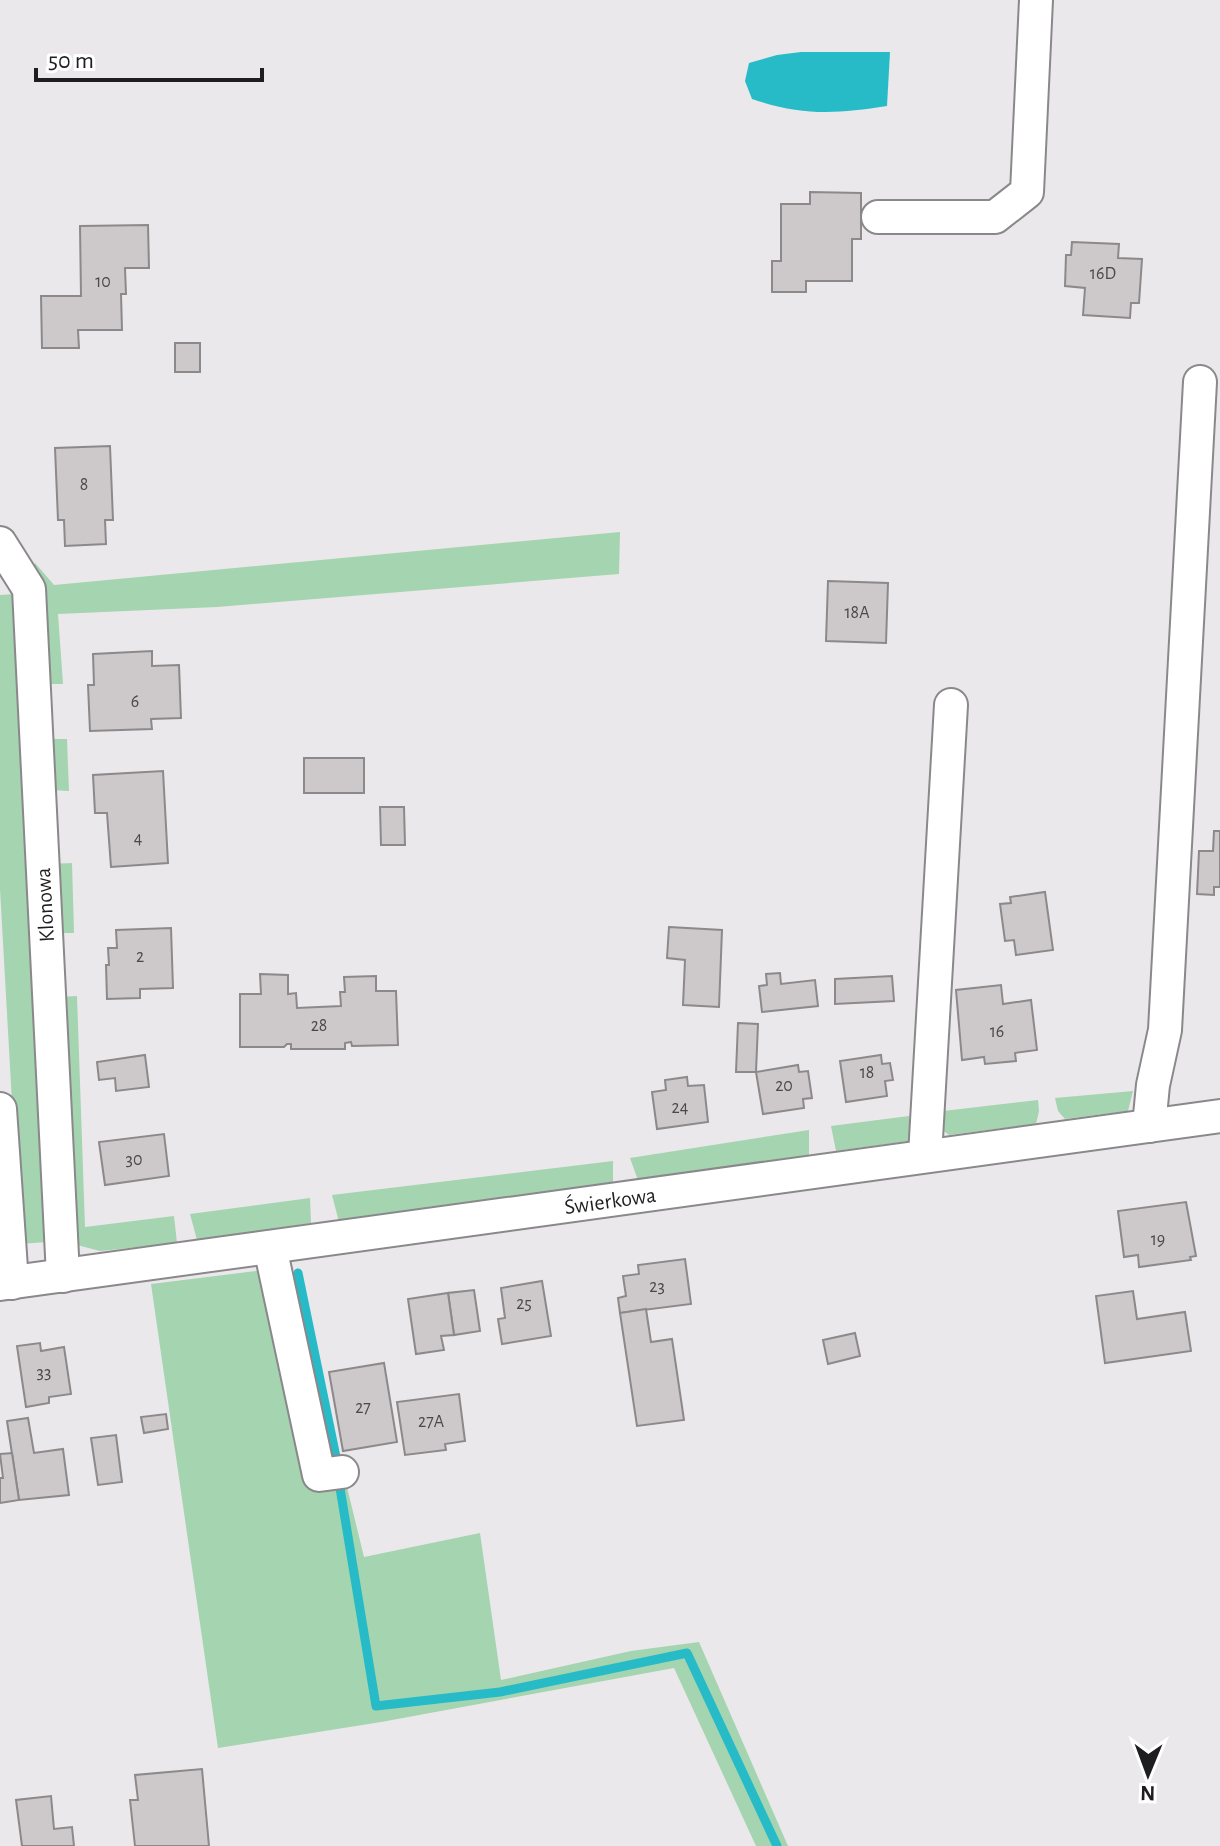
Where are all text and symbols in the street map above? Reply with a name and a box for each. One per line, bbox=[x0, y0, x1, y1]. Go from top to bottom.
scale bar bbox=[36, 32, 262, 82]
text: 50 m bbox=[48, 49, 94, 73]
house number: 16D bbox=[1090, 265, 1116, 283]
house number: 10 bbox=[95, 273, 111, 291]
house number: 8 bbox=[80, 476, 88, 494]
house number: 18A bbox=[844, 604, 870, 622]
house number: 6 bbox=[131, 693, 139, 711]
house number: 4 bbox=[134, 830, 143, 848]
street label: Klonowa bbox=[32, 867, 58, 943]
house number: 2 bbox=[136, 948, 144, 966]
house number: 28 bbox=[311, 1017, 327, 1035]
house number: 16 bbox=[990, 1023, 1004, 1041]
house number: 18 bbox=[860, 1064, 874, 1082]
house number: 20 bbox=[775, 1077, 793, 1095]
house number: 24 bbox=[672, 1099, 689, 1117]
house number: 30 bbox=[126, 1151, 142, 1169]
street label: Świerkowa bbox=[563, 1182, 657, 1218]
house number: 19 bbox=[1151, 1231, 1165, 1249]
house number: 23 bbox=[649, 1278, 665, 1296]
house number: 25 bbox=[516, 1295, 532, 1313]
house number: 33 bbox=[37, 1364, 51, 1382]
house number: 27 bbox=[355, 1399, 371, 1417]
house number: 27A bbox=[418, 1413, 445, 1431]
north arrow bbox=[1108, 1734, 1188, 1814]
text: N bbox=[1140, 1782, 1156, 1804]

